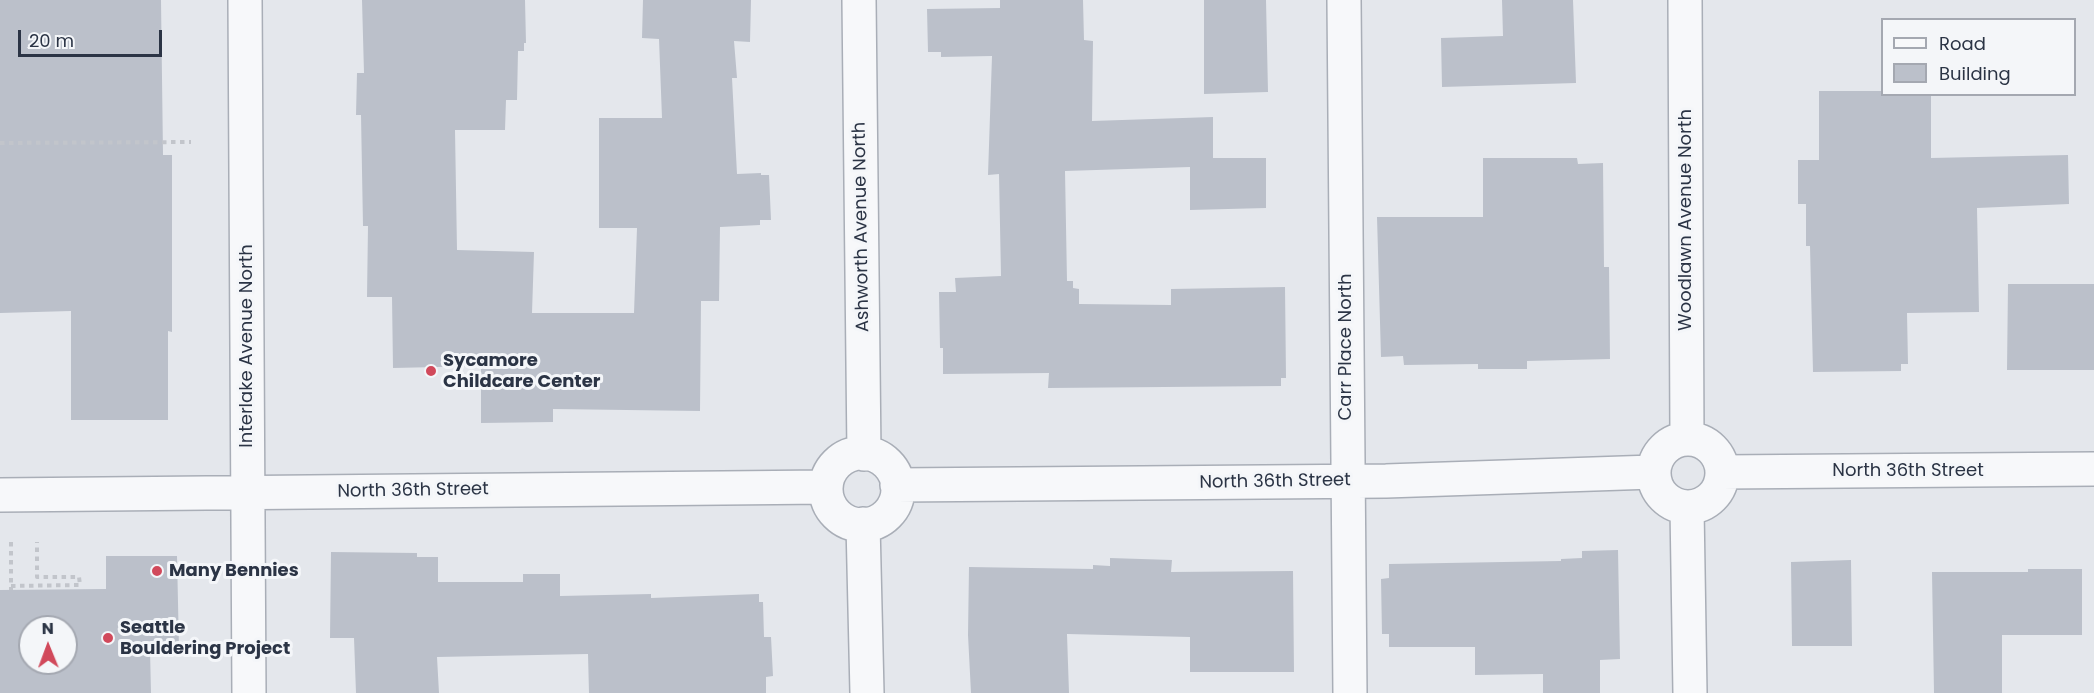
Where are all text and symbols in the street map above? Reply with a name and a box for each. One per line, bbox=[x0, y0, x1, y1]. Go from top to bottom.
scale bar bbox=[21, 18, 165, 56]
legend bbox=[1881, 18, 2076, 96]
text: 20 m bbox=[29, 28, 74, 53]
text: Road bbox=[1939, 31, 1986, 56]
text: Building bbox=[1939, 61, 2011, 86]
street label: Woodlawn Avenue North bbox=[1675, 109, 1697, 331]
street label: Ashworth Avenue North bbox=[849, 122, 875, 332]
street label: Interlake Avenue North bbox=[236, 244, 258, 448]
street label: Carr Place North bbox=[1335, 273, 1357, 421]
place label: Sycamore Childcare Center bbox=[443, 350, 600, 392]
marker: Sycamore Childcare Center bbox=[424, 364, 438, 378]
street label: North 36th Street bbox=[1832, 460, 1984, 482]
street label: North 36th Street bbox=[1199, 470, 1351, 494]
street label: North 36th Street bbox=[337, 479, 489, 503]
place label: Many Bennies bbox=[169, 560, 299, 582]
marker: Many Bennies bbox=[150, 564, 164, 578]
north arrow bbox=[18, 615, 78, 675]
text: N bbox=[41, 617, 54, 640]
place label: Seattle Bouldering Project bbox=[120, 617, 290, 660]
marker: Seattle Bouldering Project bbox=[101, 631, 115, 645]

